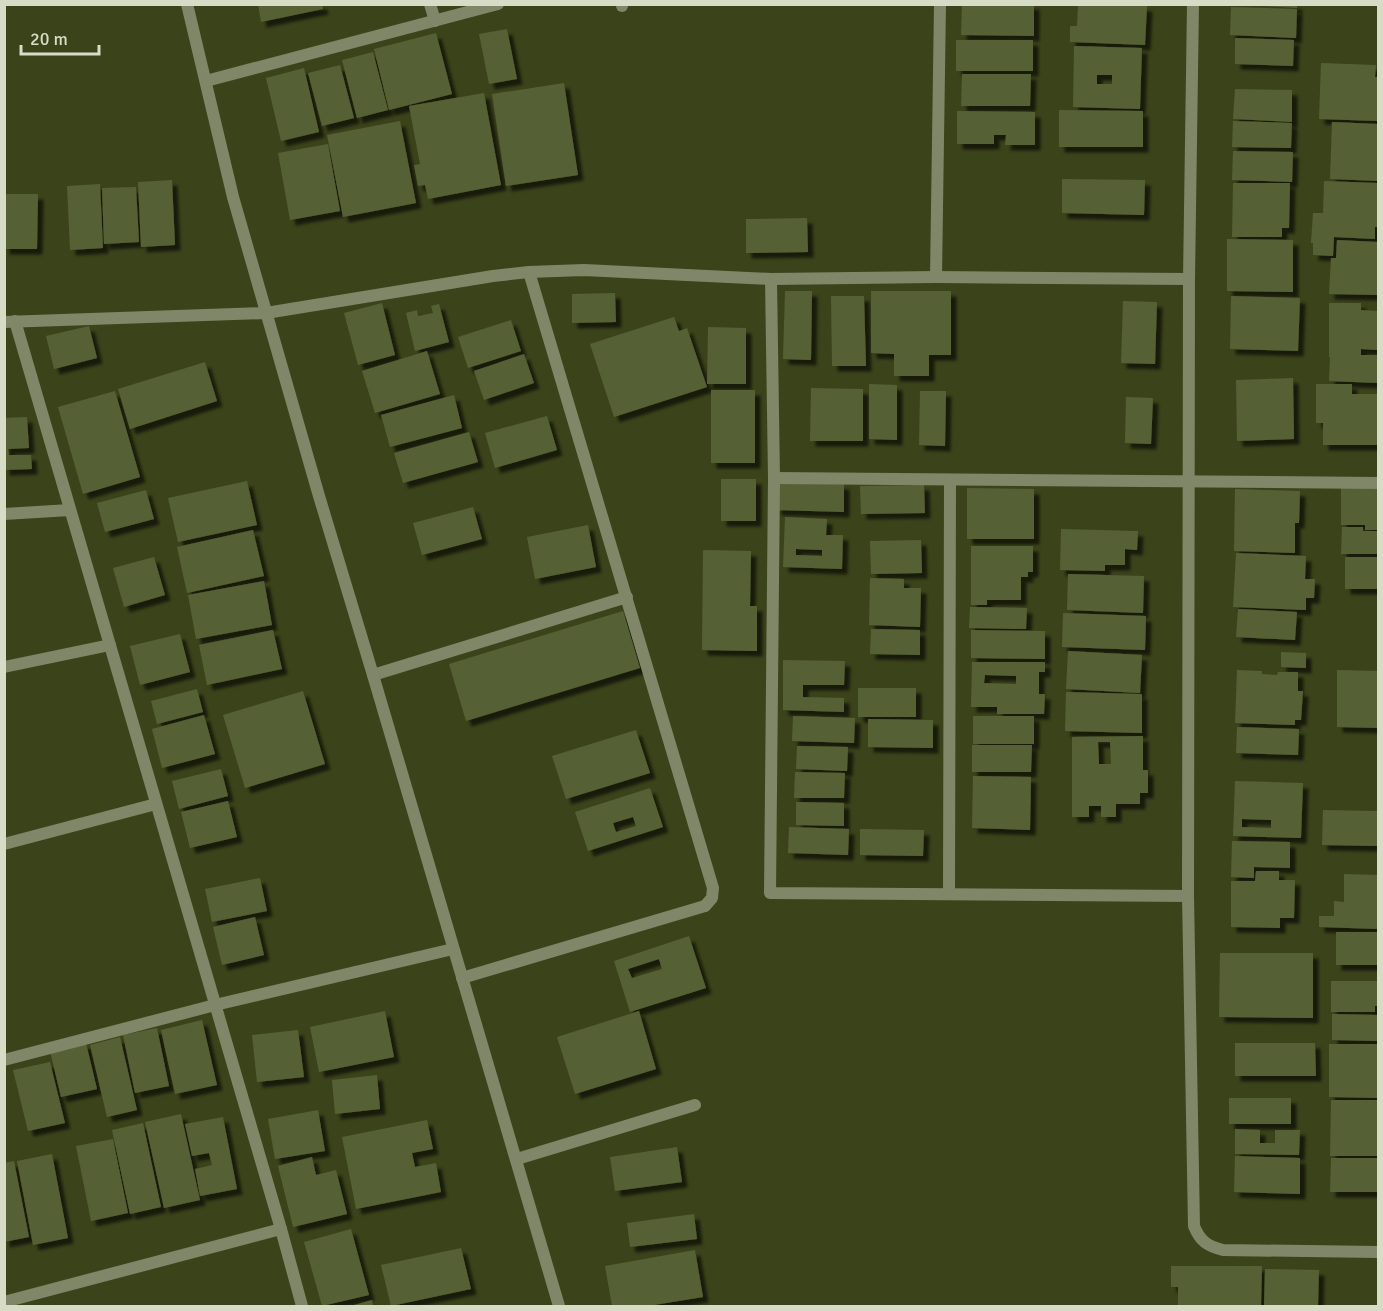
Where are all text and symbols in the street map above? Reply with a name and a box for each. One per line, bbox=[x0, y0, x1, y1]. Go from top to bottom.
scale bar bbox=[21, 18, 99, 56]
text: 20 m bbox=[30, 28, 68, 50]

